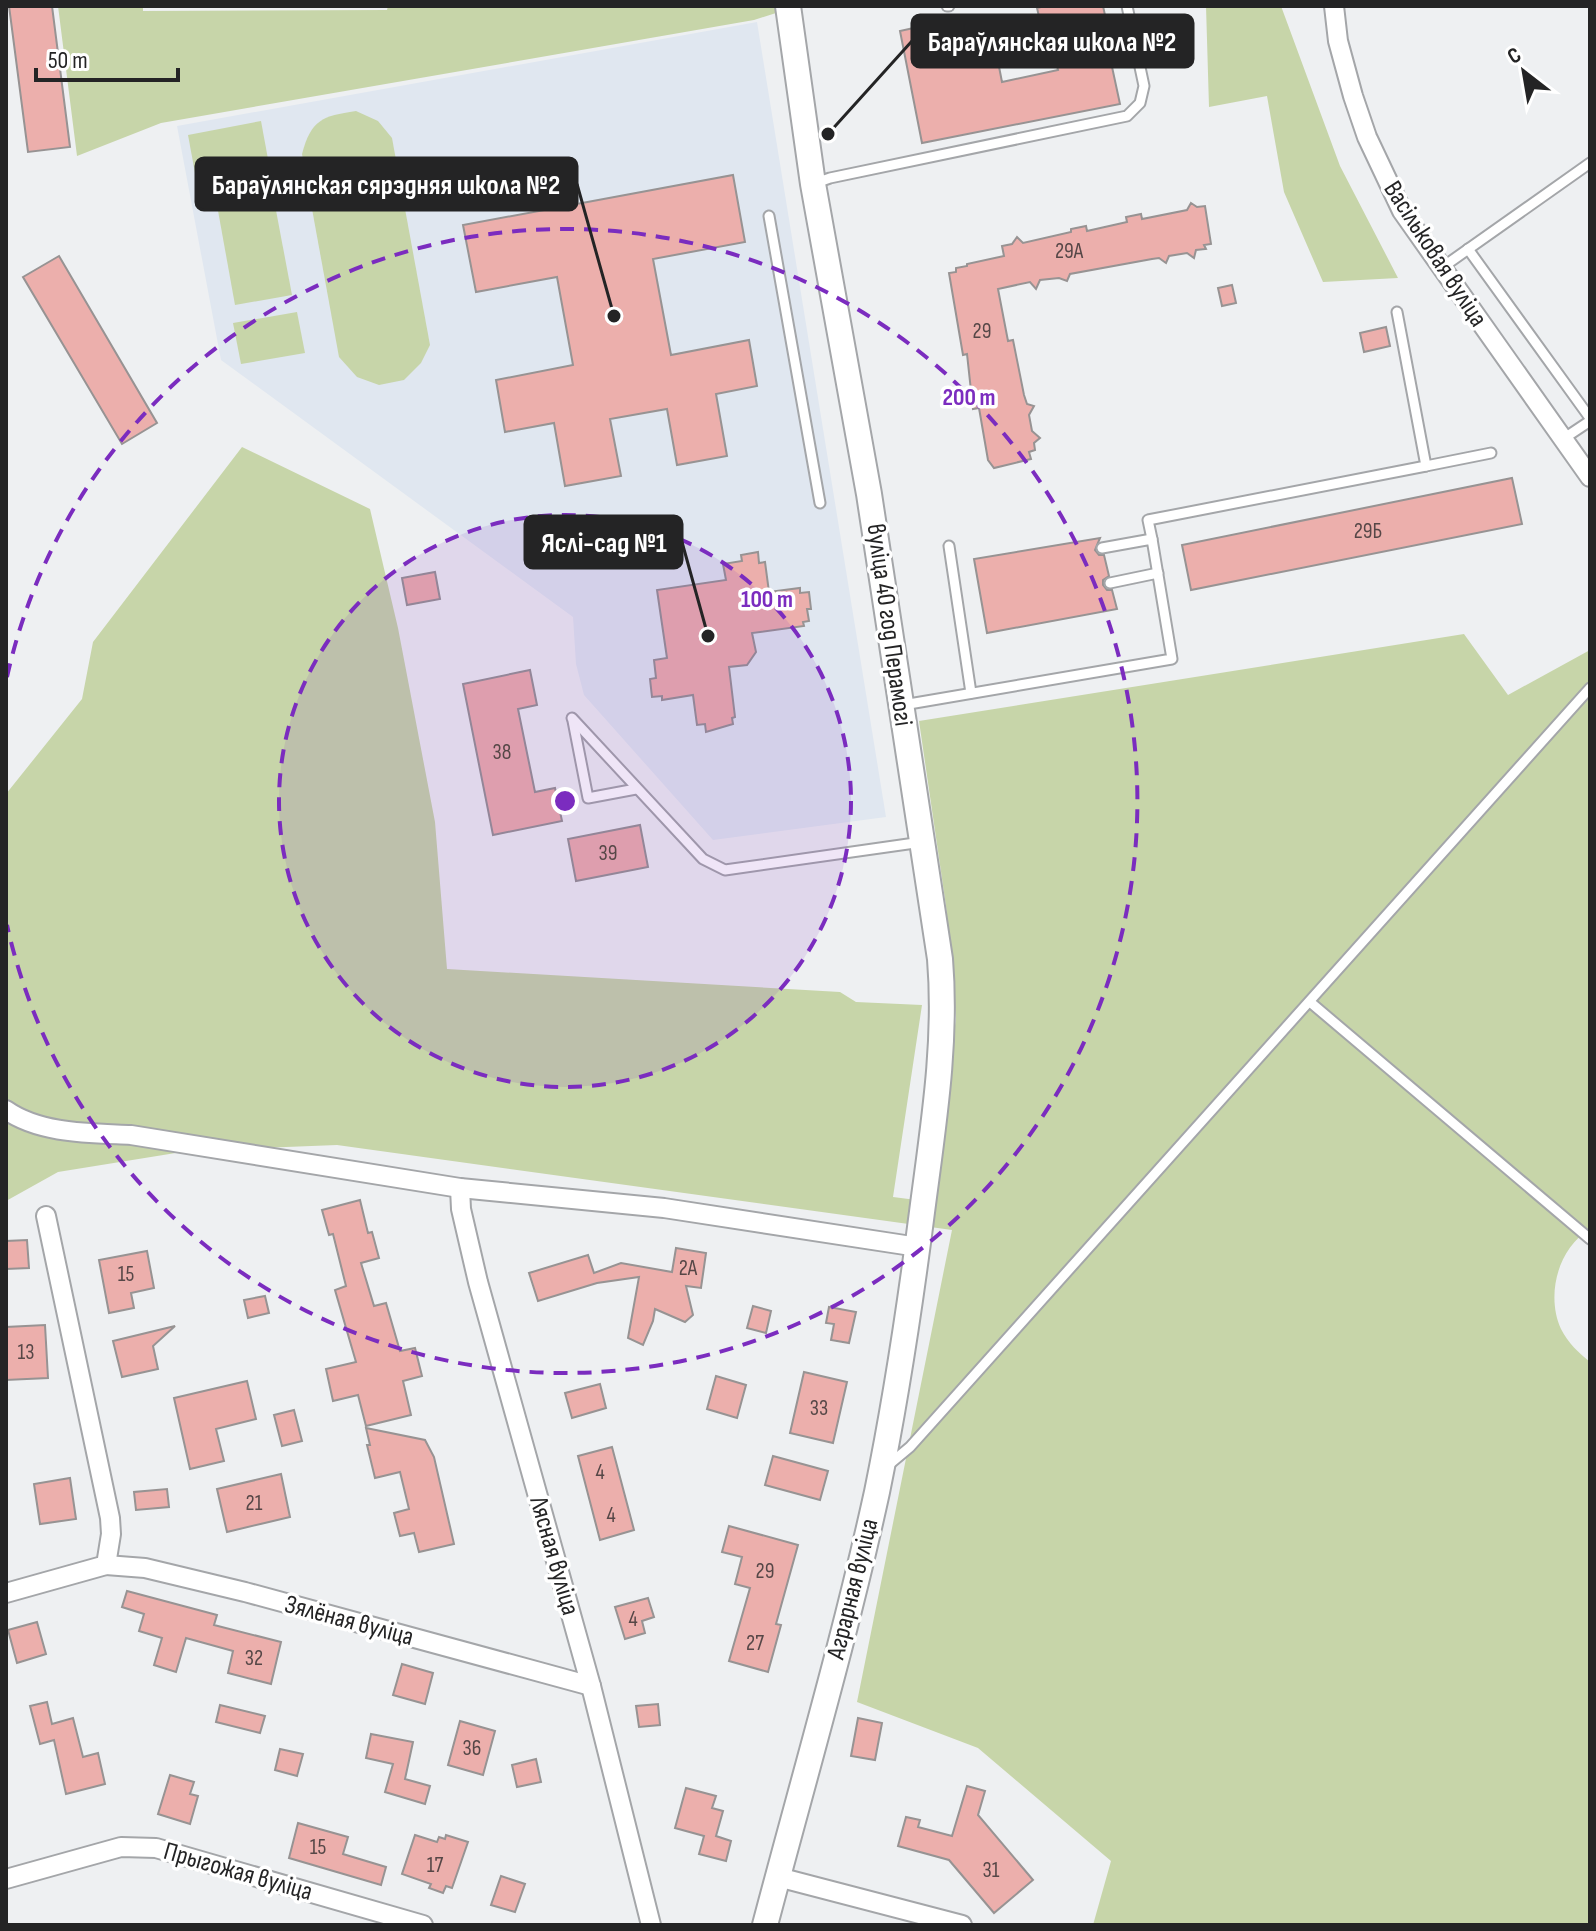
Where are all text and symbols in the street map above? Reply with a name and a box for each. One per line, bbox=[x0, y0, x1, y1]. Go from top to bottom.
callout: Бараўлянская школа №2 bbox=[912, 15, 1193, 67]
text: Бараўлянская школа №2 bbox=[928, 26, 1176, 59]
scale bar bbox=[36, 32, 178, 82]
north arrow bbox=[1484, 32, 1564, 112]
text: С bbox=[1503, 42, 1526, 71]
text: 50 m bbox=[48, 46, 88, 75]
callout: Бараўлянская сярэдняя школа №2 bbox=[196, 158, 577, 210]
text: Бараўлянская сярэдняя школа №2 bbox=[212, 169, 560, 202]
street label: Васільковая вуліца bbox=[1376, 175, 1494, 333]
house number: 29А bbox=[1055, 238, 1084, 265]
house number: 29 bbox=[973, 318, 991, 345]
text: 200 m bbox=[942, 383, 996, 412]
callout: Яслі-сад №1 bbox=[525, 516, 682, 568]
house number: 29Б bbox=[1354, 518, 1382, 545]
street label: вуліца 40 год Перамогі bbox=[859, 522, 919, 728]
text: Яслі-сад №1 bbox=[541, 527, 667, 560]
text: 100 m bbox=[741, 585, 793, 614]
house number: 38 bbox=[493, 739, 511, 766]
centre of rings bbox=[551, 787, 579, 815]
house number: 39 bbox=[599, 840, 617, 867]
house number: 2А bbox=[679, 1255, 698, 1282]
house number: 15 bbox=[118, 1261, 134, 1288]
house number: 13 bbox=[18, 1339, 34, 1366]
house number: 33 bbox=[810, 1395, 828, 1422]
house number: 4 bbox=[595, 1459, 605, 1486]
house number: 21 bbox=[246, 1490, 263, 1517]
street label: Лясная вуліца bbox=[522, 1492, 586, 1619]
house number: 4 bbox=[606, 1502, 616, 1529]
street label: Аграрная вуліца bbox=[820, 1516, 885, 1663]
house number: 29 bbox=[756, 1558, 774, 1585]
street label: Зялёная вуліца bbox=[281, 1589, 417, 1653]
house number: 4 bbox=[628, 1606, 638, 1633]
house number: 27 bbox=[746, 1630, 764, 1657]
house number: 32 bbox=[245, 1645, 263, 1672]
house number: 36 bbox=[463, 1735, 481, 1762]
house number: 15 bbox=[310, 1834, 326, 1861]
street label: Прыгожая вуліца bbox=[160, 1836, 316, 1908]
house number: 17 bbox=[427, 1852, 443, 1879]
house number: 31 bbox=[983, 1857, 1000, 1884]

